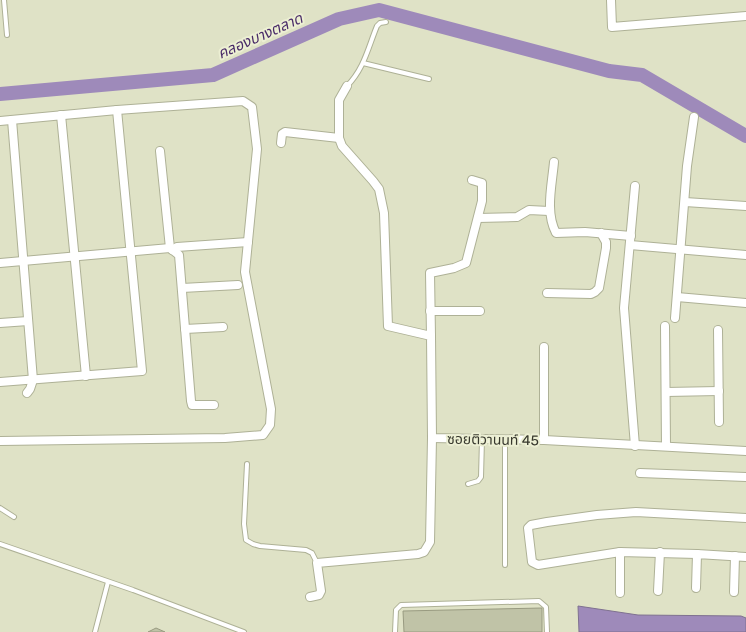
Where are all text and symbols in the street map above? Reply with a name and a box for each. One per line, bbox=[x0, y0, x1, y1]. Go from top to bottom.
water label: คลองบางตลาด bbox=[215, 9, 306, 63]
street label: ซอยติวานนท์ 45 bbox=[447, 431, 539, 449]

